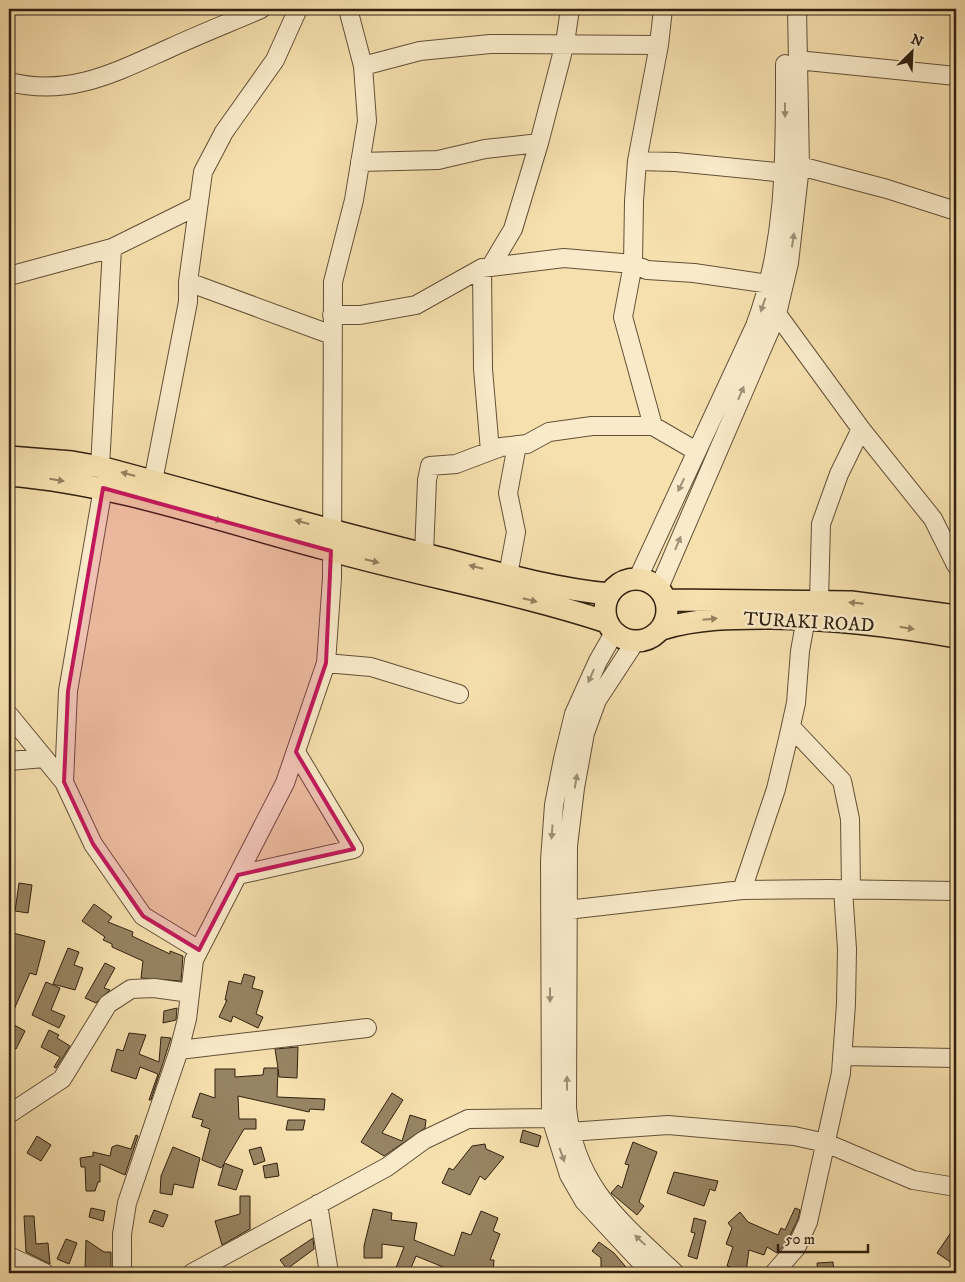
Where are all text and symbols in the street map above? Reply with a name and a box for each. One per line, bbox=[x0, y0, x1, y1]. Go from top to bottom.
north arrow bbox=[888, 28, 938, 78]
text: N bbox=[908, 30, 926, 52]
one-way arrow bbox=[781, 102, 789, 118]
one-way arrow bbox=[789, 232, 797, 248]
one-way arrow bbox=[758, 298, 766, 313]
one-way arrow bbox=[738, 386, 746, 400]
one-way arrow bbox=[120, 470, 135, 478]
one-way arrow bbox=[50, 476, 66, 484]
one-way arrow bbox=[677, 478, 685, 492]
one-way arrow bbox=[207, 515, 222, 523]
one-way arrow bbox=[294, 518, 309, 526]
one-way arrow bbox=[674, 536, 682, 550]
one-way arrow bbox=[364, 557, 379, 565]
one-way arrow bbox=[468, 563, 483, 571]
one-way arrow bbox=[522, 596, 537, 604]
one-way arrow bbox=[848, 598, 864, 606]
street label: TURAKI ROAD bbox=[743, 608, 875, 637]
one-way arrow bbox=[702, 615, 718, 623]
one-way arrow bbox=[899, 625, 915, 633]
one-way arrow bbox=[587, 669, 595, 683]
one-way arrow bbox=[573, 773, 581, 789]
one-way arrow bbox=[548, 824, 556, 840]
one-way arrow bbox=[547, 987, 555, 1003]
one-way arrow bbox=[563, 1075, 571, 1091]
one-way arrow bbox=[559, 1148, 566, 1163]
scale bar bbox=[778, 1222, 868, 1254]
text: 50 m bbox=[785, 1230, 815, 1249]
one-way arrow bbox=[634, 1234, 646, 1246]

